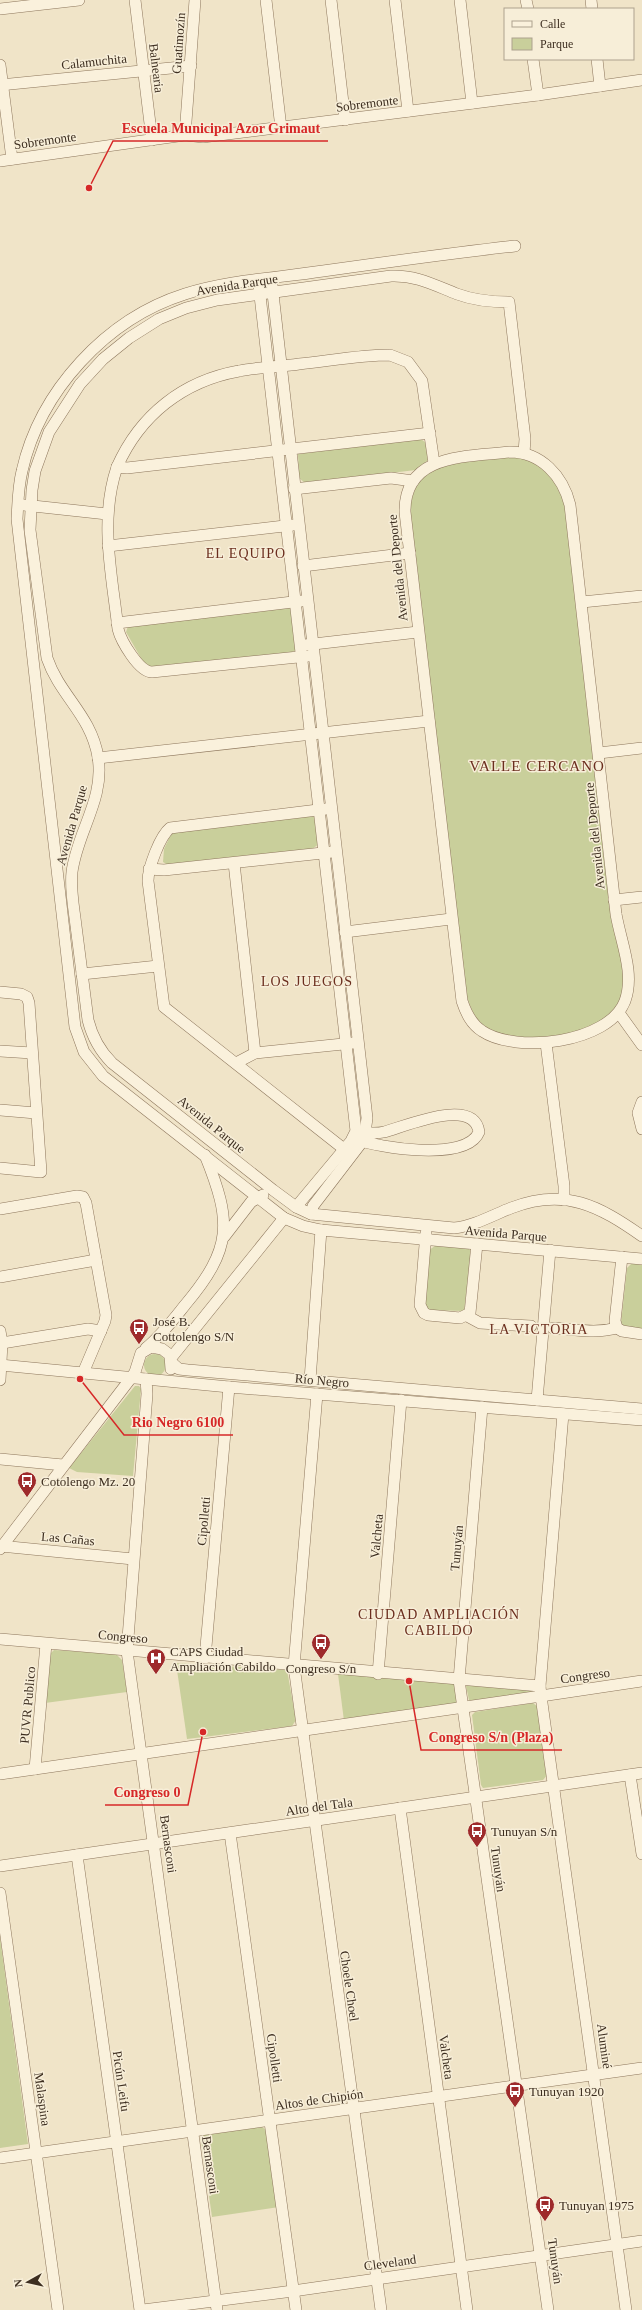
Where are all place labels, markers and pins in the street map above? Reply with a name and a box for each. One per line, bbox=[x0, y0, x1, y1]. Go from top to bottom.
callout: Escuela Municipal Azor Grimaut bbox=[113, 115, 328, 141]
place label: José B. Cottolengo S/N bbox=[153, 1314, 235, 1344]
bus stop icon: José B. Cottolengo S/N bbox=[128, 1317, 150, 1345]
callout: Rio Negro 6100 bbox=[124, 1409, 233, 1435]
bus stop icon: Cotolengo Mz. 20 bbox=[16, 1470, 38, 1498]
place label: Cotolengo Mz. 20 bbox=[41, 1474, 135, 1489]
bus stop icon: Congreso S/n bbox=[310, 1632, 332, 1660]
place label: CAPS Ciudad Ampliación Cabildo bbox=[170, 1644, 276, 1674]
hospital icon: CAPS Ciudad Ampliación Cabildo bbox=[145, 1647, 167, 1675]
place label: Congreso S/n bbox=[286, 1661, 357, 1676]
callout: Congreso S/n (Plaza) bbox=[421, 1724, 562, 1750]
callout: Congreso 0 bbox=[105, 1779, 188, 1805]
bus stop icon: Tunuyan S/n bbox=[466, 1820, 488, 1848]
place label: Tunuyan S/n bbox=[491, 1824, 558, 1839]
bus stop icon: Tunuyan 1920 bbox=[504, 2080, 526, 2108]
place label: Tunuyan 1920 bbox=[529, 2084, 604, 2099]
bus stop icon: Tunuyan 1975 bbox=[534, 2194, 556, 2222]
place label: Tunuyan 1975 bbox=[559, 2198, 634, 2213]

